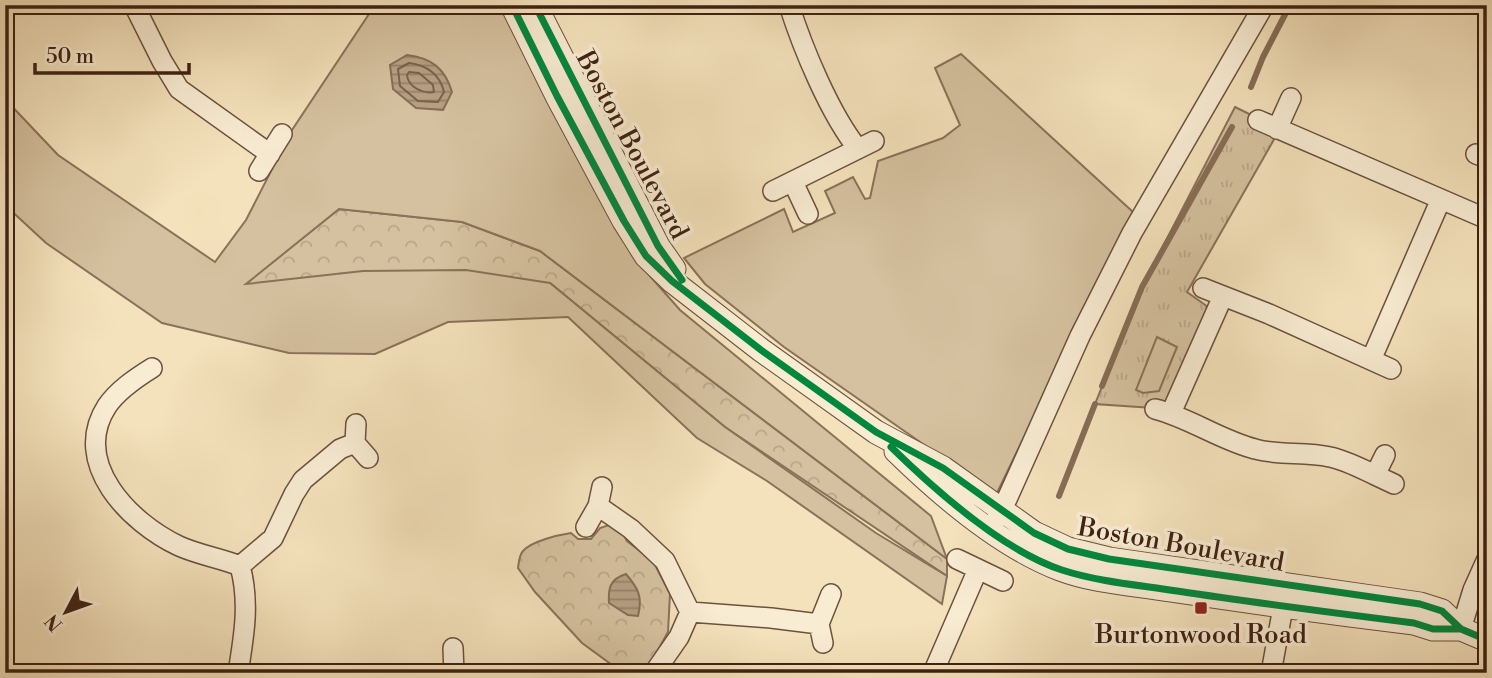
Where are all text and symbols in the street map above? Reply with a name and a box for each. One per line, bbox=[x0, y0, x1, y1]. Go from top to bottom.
scale bar bbox=[35, 32, 189, 76]
text: 50 m bbox=[46, 44, 94, 70]
street label: Boston Boulevard bbox=[568, 44, 695, 245]
street label: Boston Boulevard bbox=[1074, 511, 1287, 579]
north arrow bbox=[32, 576, 102, 646]
marker: Burtonwood Road bbox=[1193, 600, 1209, 616]
text: N bbox=[40, 609, 68, 636]
place label: Burtonwood Road bbox=[1094, 619, 1307, 651]

